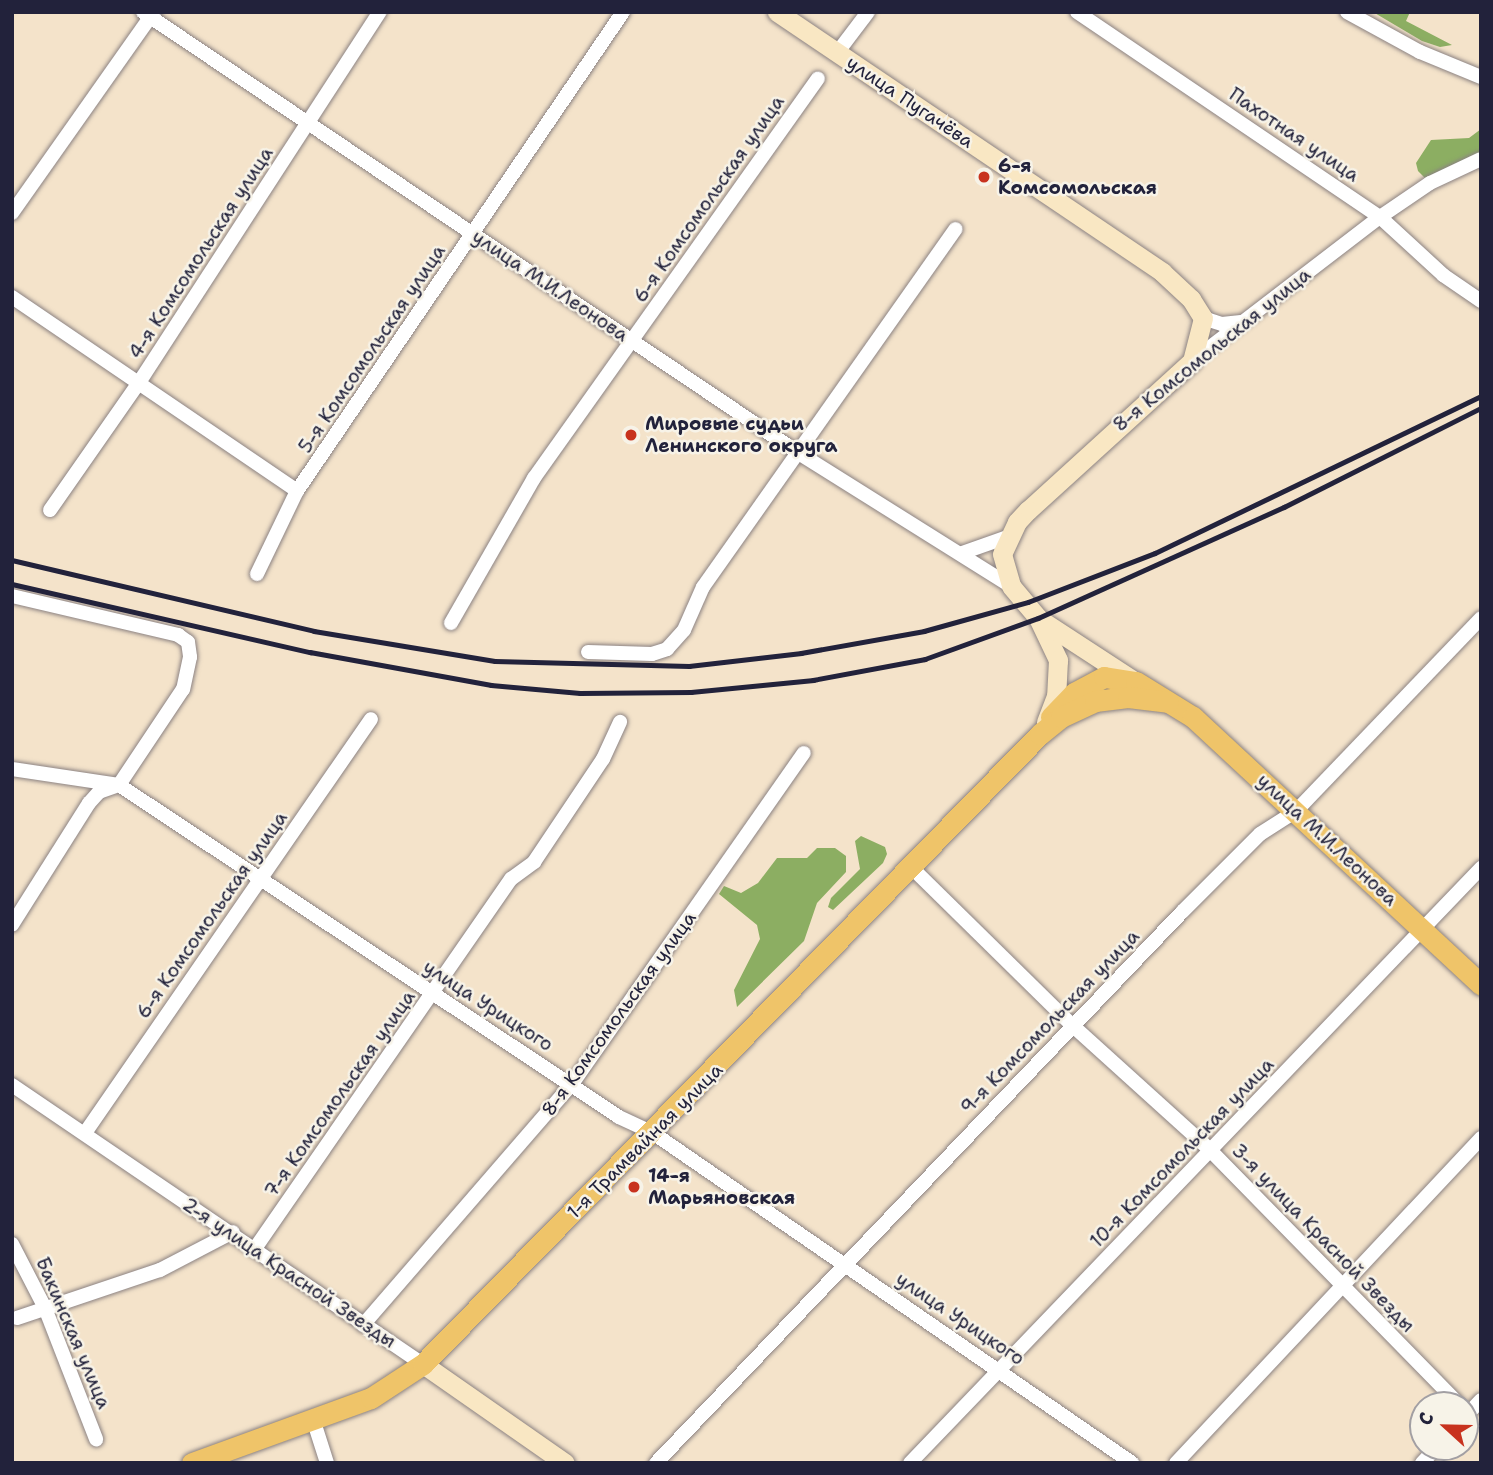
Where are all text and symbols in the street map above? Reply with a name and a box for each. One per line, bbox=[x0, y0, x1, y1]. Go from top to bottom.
street label: улица Пугачёва bbox=[842, 51, 978, 153]
street label: Пахотная улица bbox=[1225, 83, 1363, 187]
street label: 6-я Комсомольская улица bbox=[629, 91, 789, 307]
street label: 4-я Комсомольская улица bbox=[124, 143, 278, 363]
place label: 6-я Комсомольская bbox=[998, 155, 1157, 199]
marker: 6-я Комсомольская bbox=[976, 169, 992, 185]
street label: улица М.И.Леонова bbox=[468, 225, 632, 347]
street label: 5-я Комсомольская улица bbox=[294, 241, 450, 457]
street label: 8-я Комсомольская улица bbox=[1109, 263, 1315, 437]
place label: Мировые судьи Ленинского округа bbox=[645, 413, 837, 457]
marker: Мировые судьи Ленинского округа bbox=[623, 427, 639, 443]
street label: улица М.И.Леонова bbox=[1252, 769, 1402, 911]
street label: 6-я Комсомольская улица bbox=[132, 807, 292, 1023]
street label: 8-я Комсомольская улица bbox=[537, 907, 701, 1121]
street label: 9-я Комсомольская улица bbox=[956, 925, 1144, 1119]
street label: улица Урицкого bbox=[419, 956, 557, 1056]
street label: 7-я Комсомольская улица bbox=[260, 986, 420, 1202]
street label: 10-я Комсомольская улица bbox=[1085, 1053, 1279, 1253]
street label: 1-я Трамвайная улица bbox=[562, 1058, 728, 1224]
street label: 3-я улица Красной Звезды bbox=[1227, 1139, 1419, 1337]
place label: 14-я Марьяновская bbox=[648, 1165, 795, 1209]
marker: 14-я Марьяновская bbox=[626, 1179, 642, 1195]
street label: 2-я улица Красной Звезды bbox=[178, 1193, 400, 1353]
street label: Бакинская улица bbox=[31, 1254, 115, 1412]
street label: улица Урицкого bbox=[891, 1268, 1029, 1370]
north arrow bbox=[1409, 1391, 1479, 1461]
text: С bbox=[1412, 1409, 1440, 1429]

